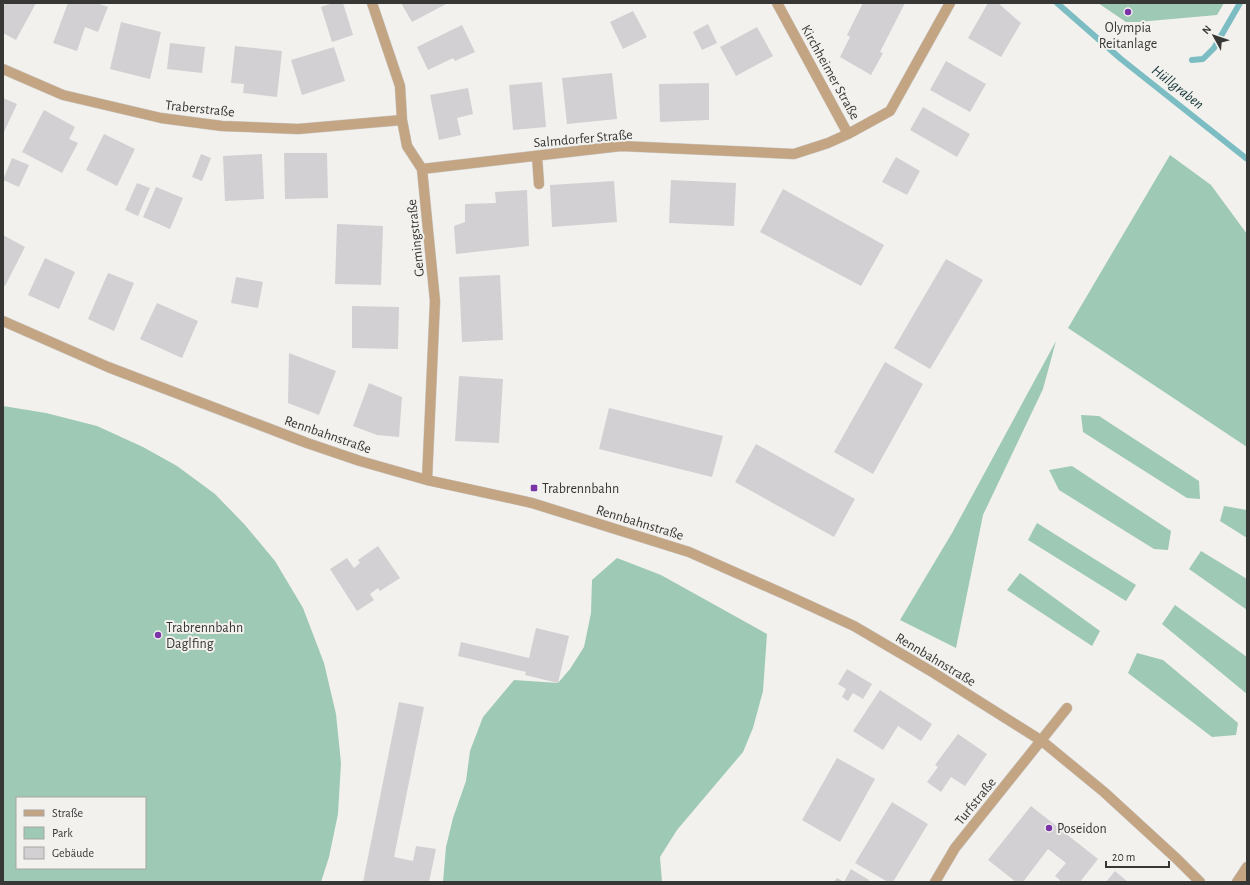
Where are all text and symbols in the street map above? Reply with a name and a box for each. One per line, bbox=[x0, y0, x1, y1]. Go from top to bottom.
marker: Olympia Reitanlage bbox=[1123, 7, 1133, 17]
north arrow bbox=[1194, 16, 1234, 56]
place label: Olympia Reitanlage bbox=[1099, 21, 1157, 51]
street label: Kirchheimer Straße bbox=[798, 23, 862, 122]
text: N bbox=[1200, 23, 1213, 36]
water label: Hüllgraben bbox=[1149, 63, 1207, 112]
street label: Traberstraße bbox=[165, 98, 235, 120]
street label: Salmdorfer Straße bbox=[533, 128, 633, 150]
street label: Gemingstraße bbox=[405, 198, 427, 277]
street label: Rennbahnstraße bbox=[282, 414, 373, 456]
place label: Trabrennbahn bbox=[542, 482, 619, 496]
marker: Trabrennbahn bbox=[529, 483, 539, 493]
street label: Rennbahnstraße bbox=[594, 503, 685, 543]
place label: Trabrennbahn Daglfing bbox=[166, 621, 243, 651]
marker: Trabrennbahn Daglfing bbox=[153, 630, 163, 640]
street label: Rennbahnstraße bbox=[893, 630, 978, 689]
street label: Turfstraße bbox=[953, 775, 999, 828]
legend bbox=[16, 797, 146, 869]
text: Straße bbox=[52, 807, 83, 819]
place label: Poseidon bbox=[1057, 822, 1107, 836]
marker: Poseidon bbox=[1044, 823, 1054, 833]
text: Park bbox=[52, 827, 73, 839]
scale bar bbox=[1106, 843, 1169, 869]
text: Gebäude bbox=[52, 847, 94, 859]
text: 20 m bbox=[1112, 851, 1135, 863]

